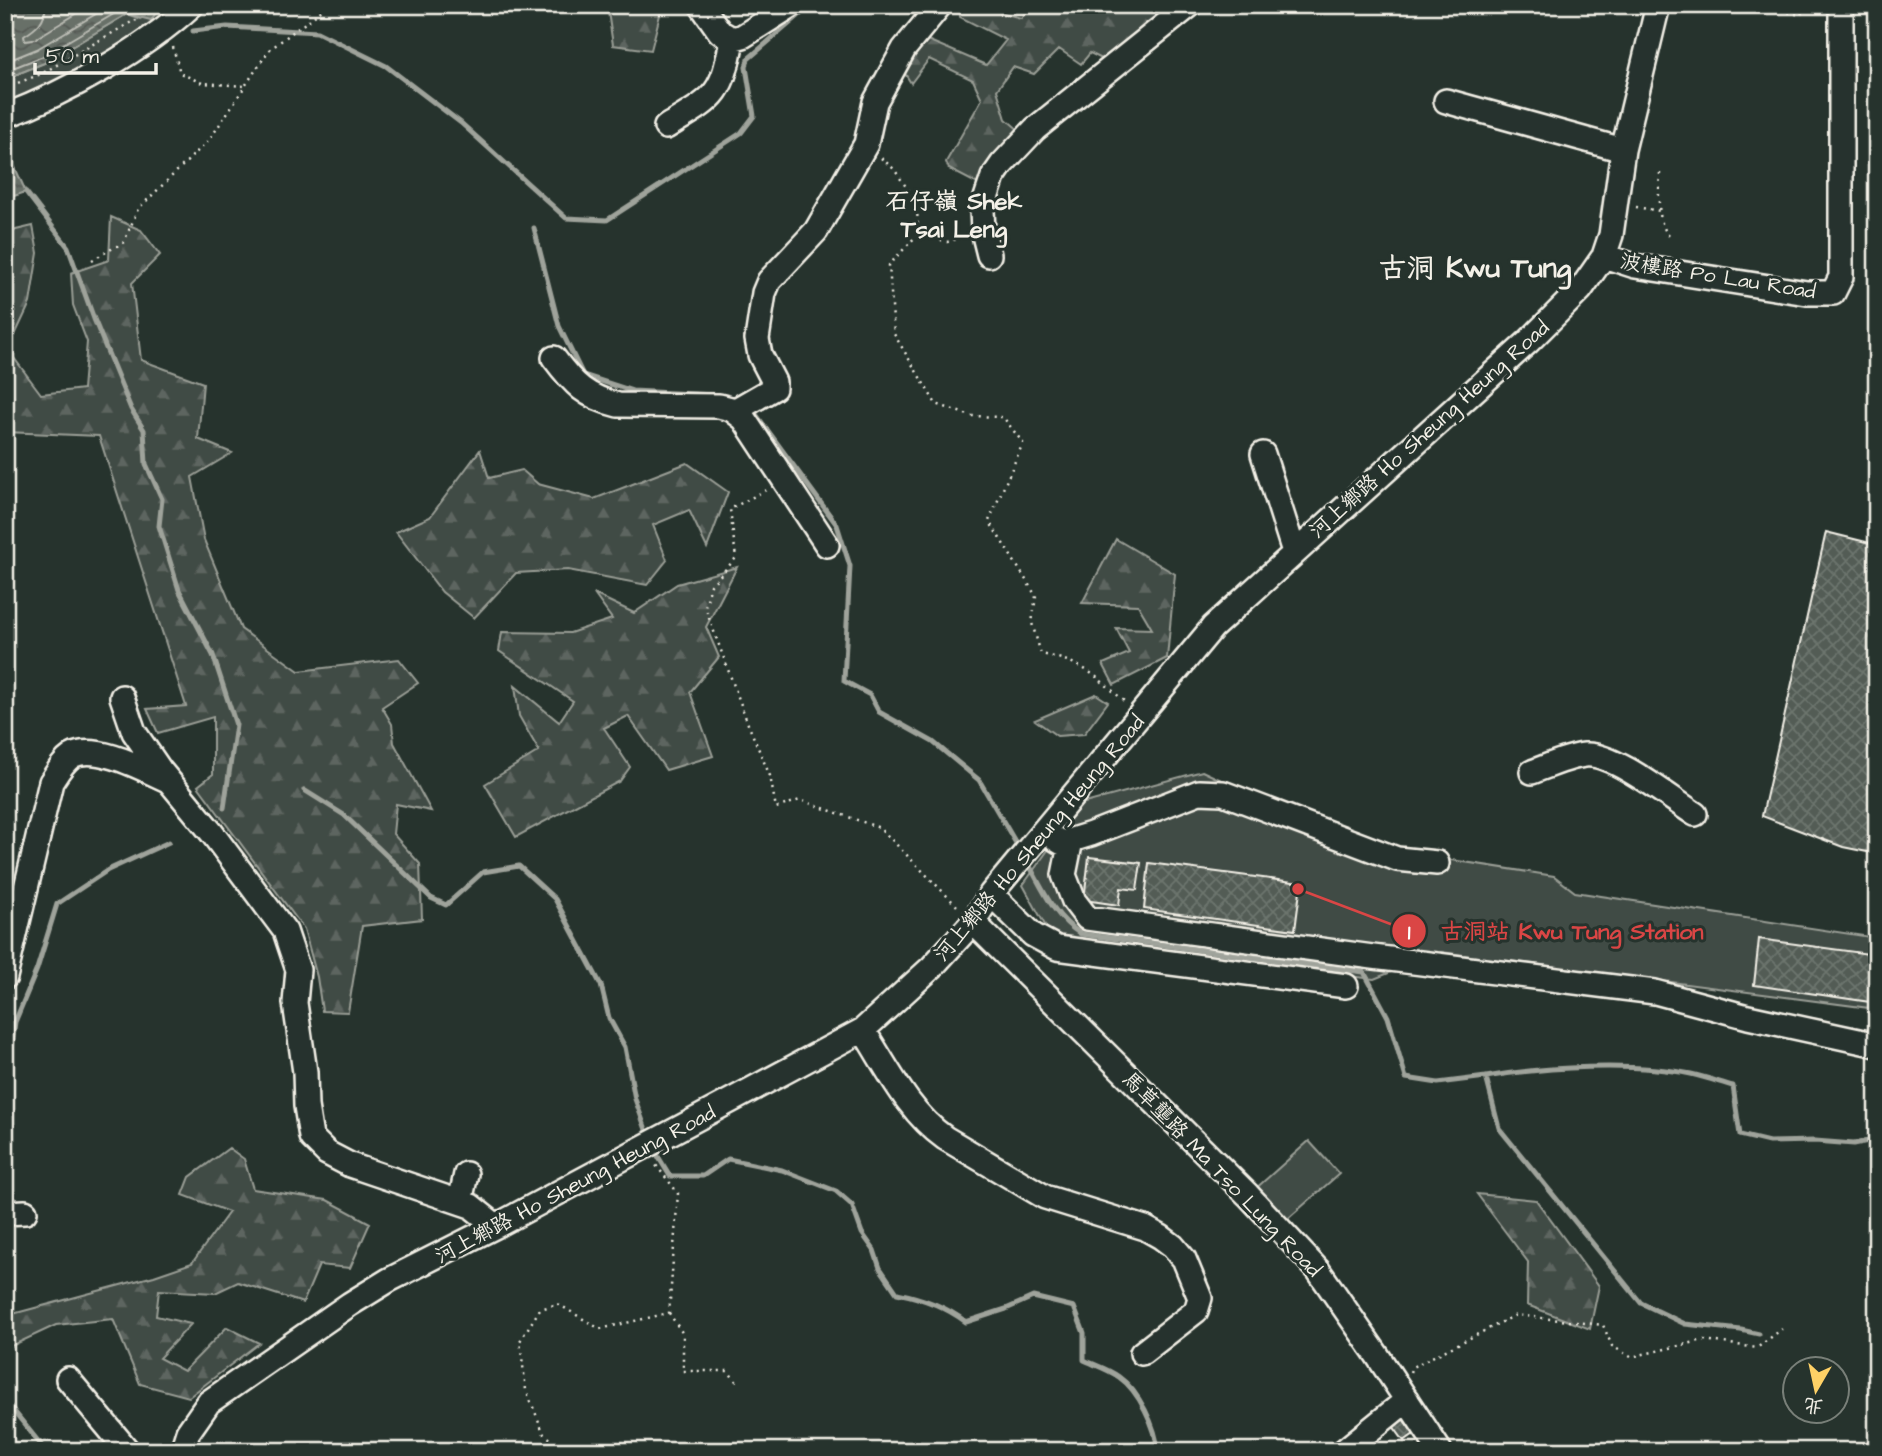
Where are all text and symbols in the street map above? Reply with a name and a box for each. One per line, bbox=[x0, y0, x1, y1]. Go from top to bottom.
scale bar bbox=[35, 32, 156, 76]
text: 50 m bbox=[46, 42, 100, 71]
district label: 石仔嶺 Shek Tsai Leng bbox=[886, 185, 1023, 248]
street label: 波樓路 Po Lau Road bbox=[1618, 247, 1818, 306]
district label: 古洞 Kwu Tung bbox=[1379, 249, 1572, 290]
street label: 河上鄉路 Ho Sheung Heung Road bbox=[1303, 313, 1557, 547]
street label: 河上鄉路 Ho Sheung Heung Road bbox=[927, 709, 1153, 969]
callout: 古洞站 Kwu Tung Station bbox=[1392, 909, 1718, 953]
text: 古洞站 Kwu Tung Station bbox=[1440, 916, 1704, 949]
text: 1 bbox=[1408, 918, 1411, 947]
street label: 馬草壟路 Ma Tso Lung Road bbox=[1114, 1065, 1328, 1285]
street label: 河上鄉路 Ho Sheung Heung Road bbox=[430, 1098, 722, 1273]
north arrow bbox=[1780, 1354, 1850, 1424]
text: 北 bbox=[1802, 1390, 1825, 1420]

